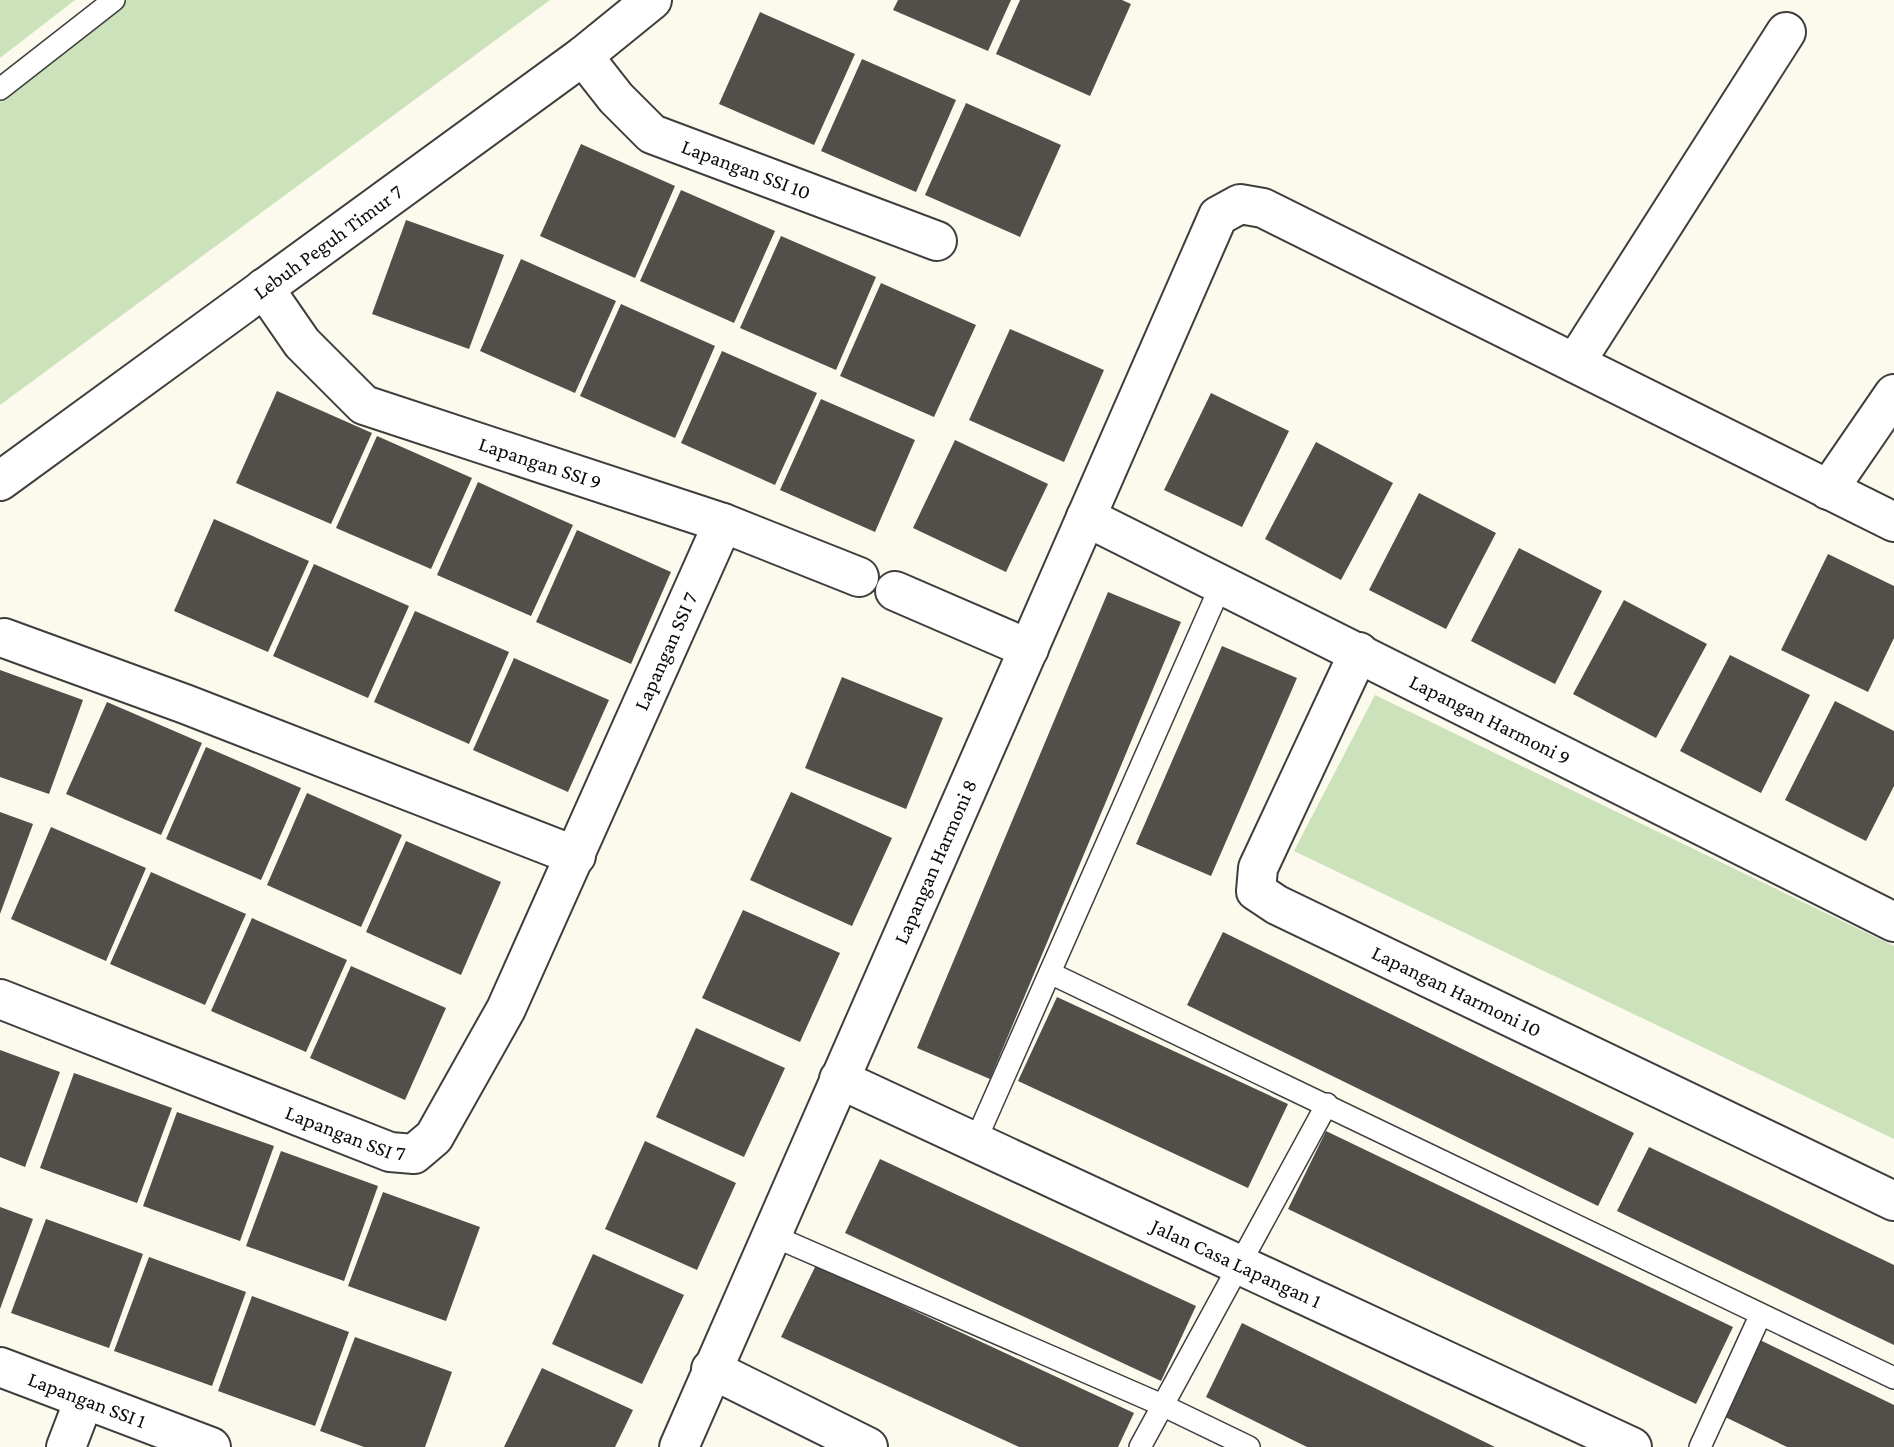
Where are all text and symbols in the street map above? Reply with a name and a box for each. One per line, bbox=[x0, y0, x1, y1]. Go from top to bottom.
street label: Lapangan SSI 10 bbox=[678, 134, 814, 205]
street label: Lebuh Peguh Timur 7 bbox=[249, 179, 408, 304]
street label: Lapangan SSI 9 bbox=[476, 432, 605, 494]
street label: Lapangan SSI 7 bbox=[629, 588, 703, 714]
street label: Lapangan Harmoni 9 bbox=[1406, 669, 1575, 770]
street label: Lapangan Harmoni 8 bbox=[889, 775, 982, 948]
street label: Lapangan Harmoni 10 bbox=[1368, 940, 1545, 1042]
street label: Lapangan SSI 7 bbox=[282, 1100, 407, 1165]
street label: Jalan Casa Lapangan 1 bbox=[1146, 1213, 1325, 1313]
street label: Lapangan SSI 1 bbox=[25, 1367, 149, 1433]

